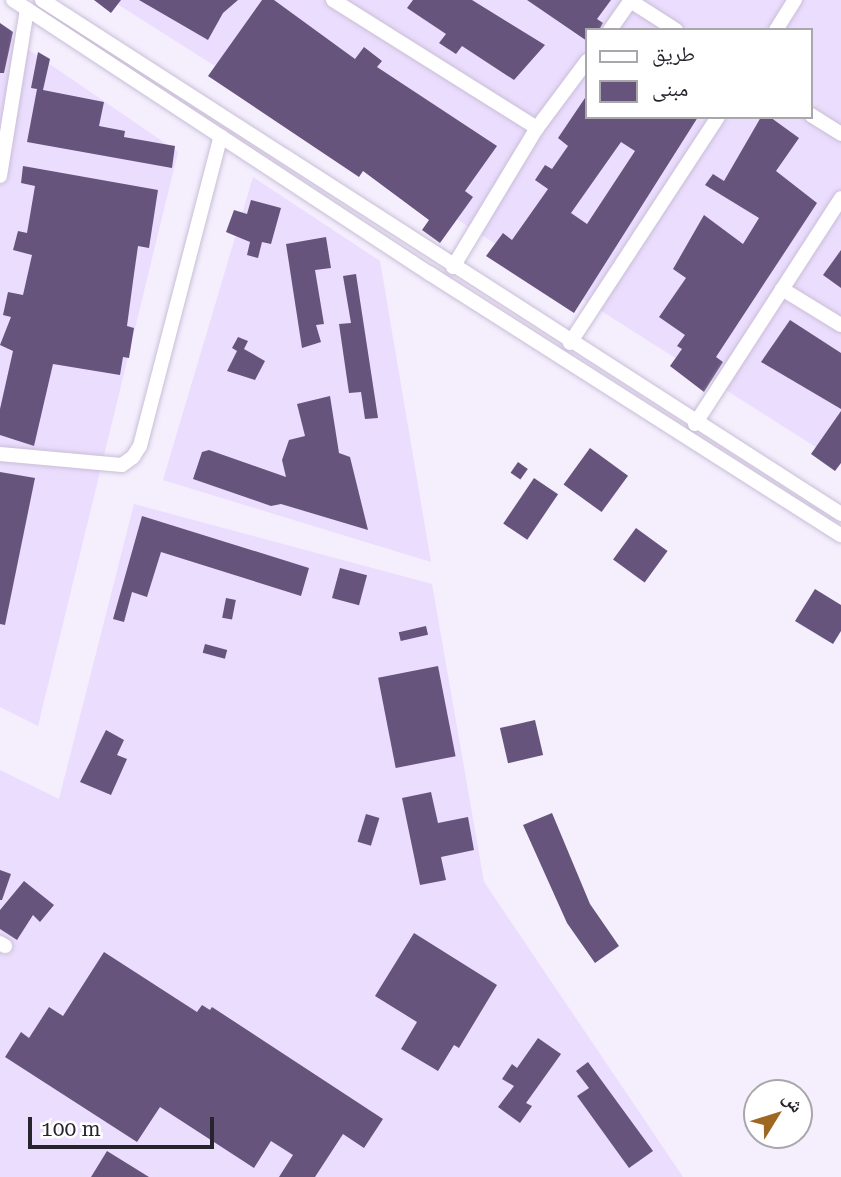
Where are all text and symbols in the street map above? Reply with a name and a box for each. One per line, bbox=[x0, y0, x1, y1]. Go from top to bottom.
legend bbox=[586, 28, 813, 119]
text: طريق bbox=[652, 42, 695, 66]
text: مبنى bbox=[652, 77, 688, 101]
north arrow bbox=[743, 1079, 813, 1149]
text: ش bbox=[778, 1087, 809, 1117]
scale bar bbox=[32, 1104, 217, 1148]
text: 100 m bbox=[41, 1117, 101, 1141]

